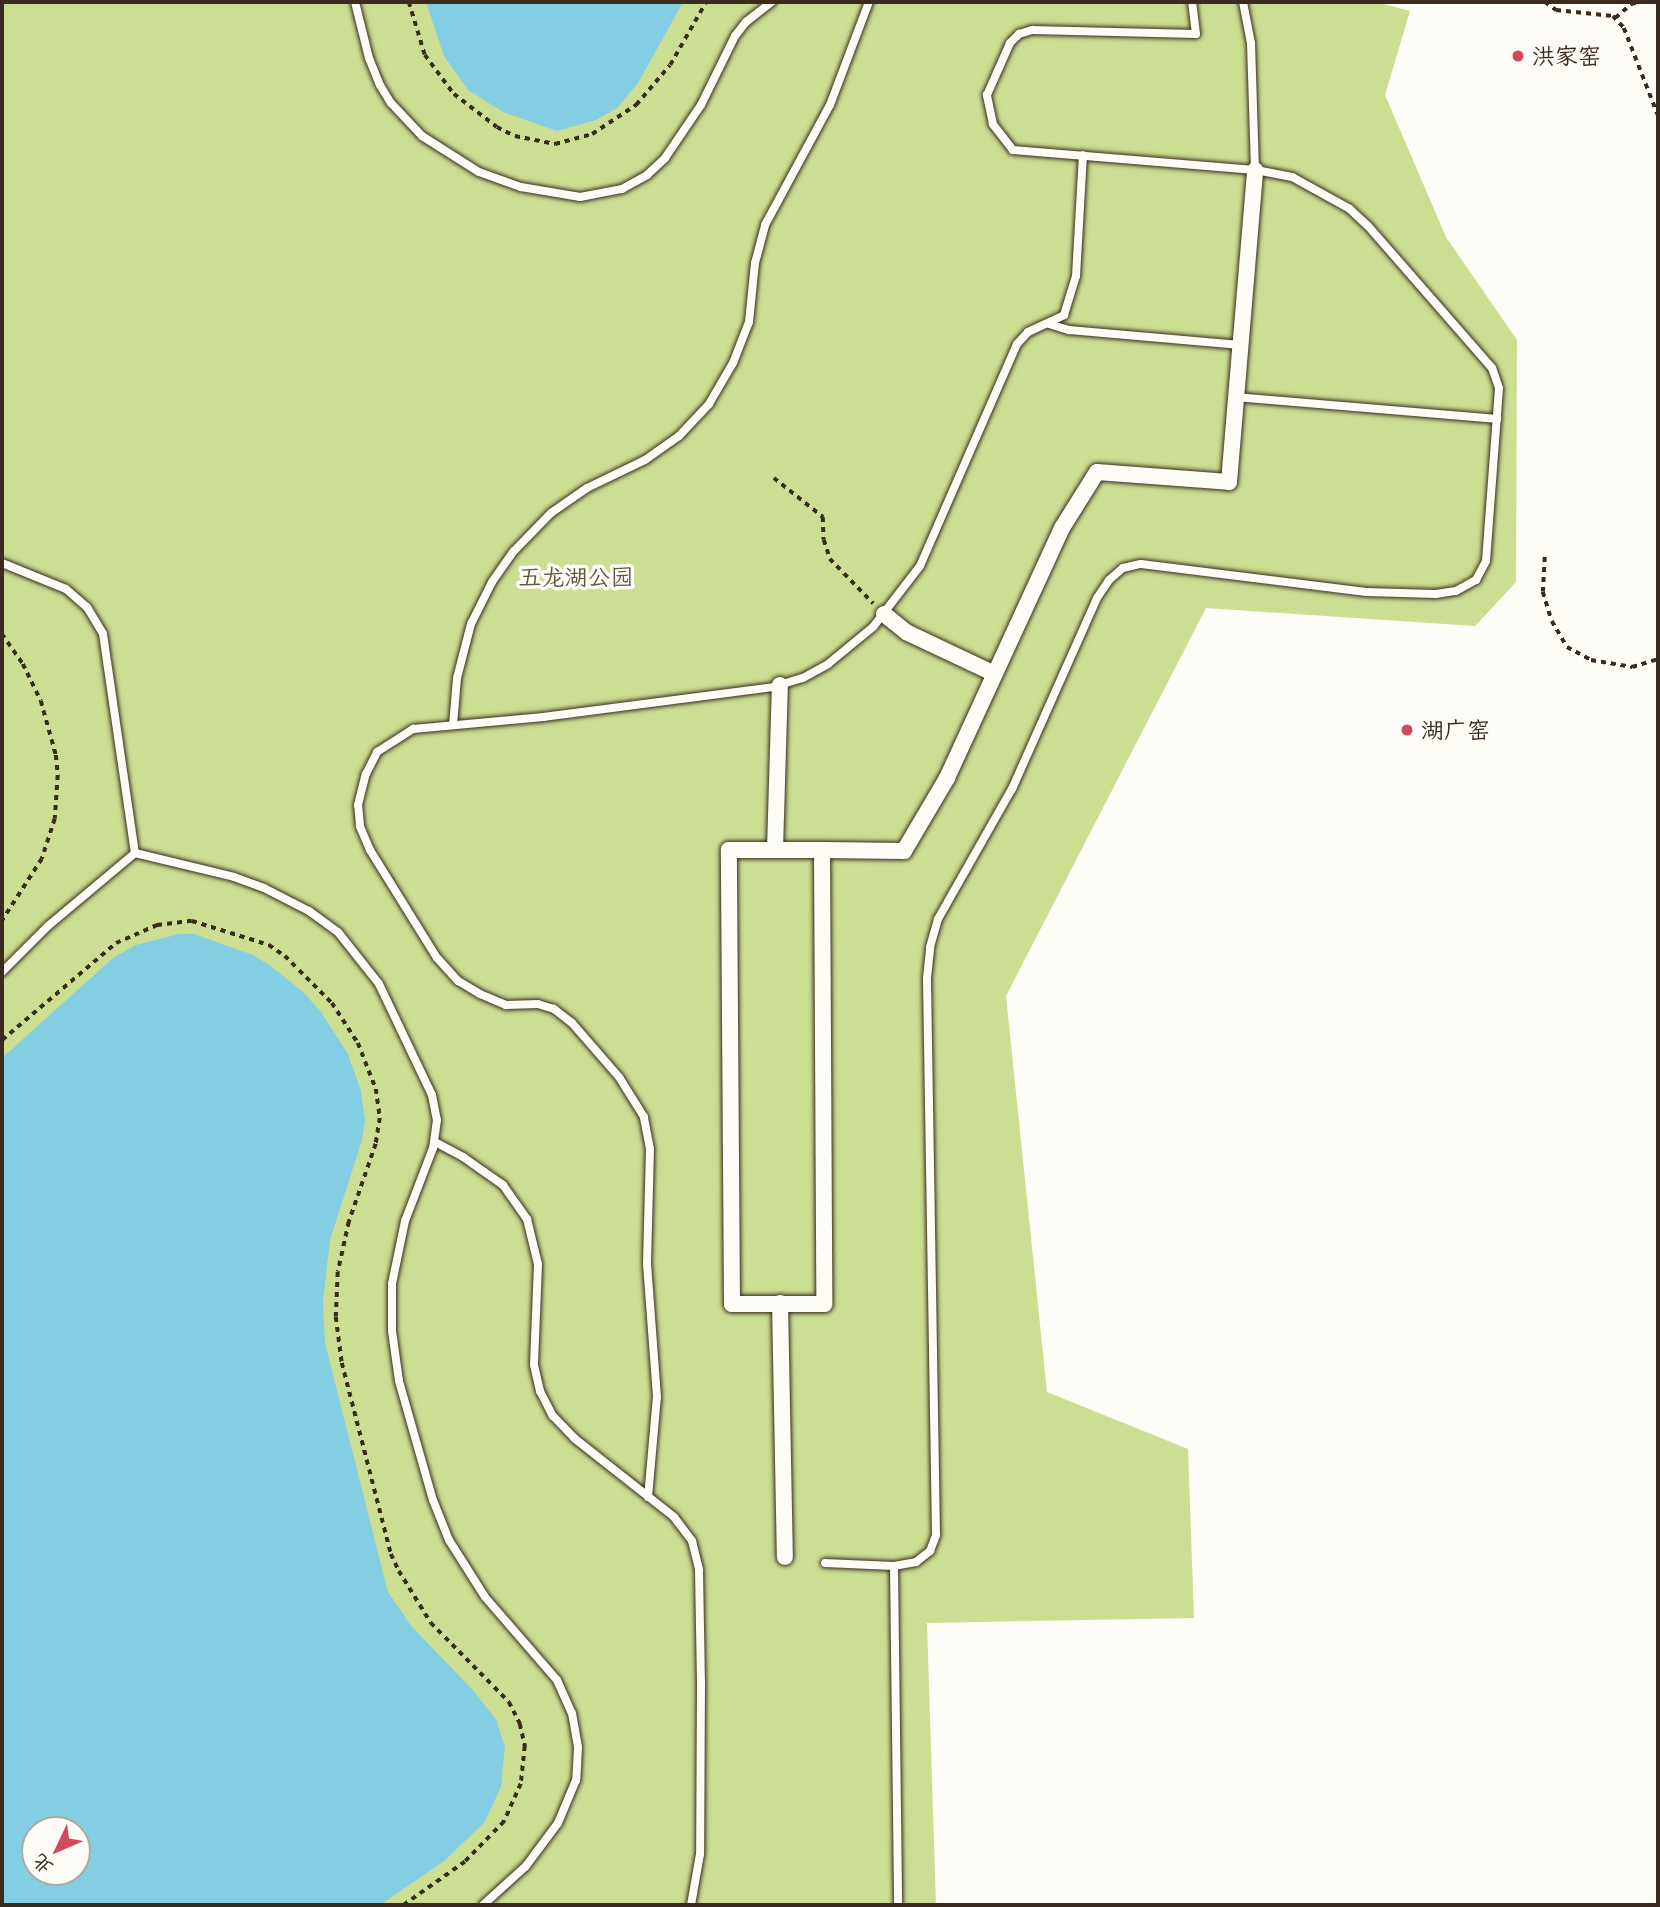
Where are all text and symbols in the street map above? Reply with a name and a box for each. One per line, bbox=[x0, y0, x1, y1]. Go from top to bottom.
place label: 洪家窑 bbox=[1532, 42, 1601, 70]
marker: 洪家窑 bbox=[1510, 48, 1526, 64]
park label: 五龙湖公园 bbox=[519, 563, 633, 591]
place label: 湖广窑 bbox=[1421, 716, 1490, 744]
marker: 湖广窑 bbox=[1399, 722, 1415, 738]
north arrow bbox=[21, 1816, 91, 1886]
text: 北 bbox=[26, 1848, 58, 1880]

